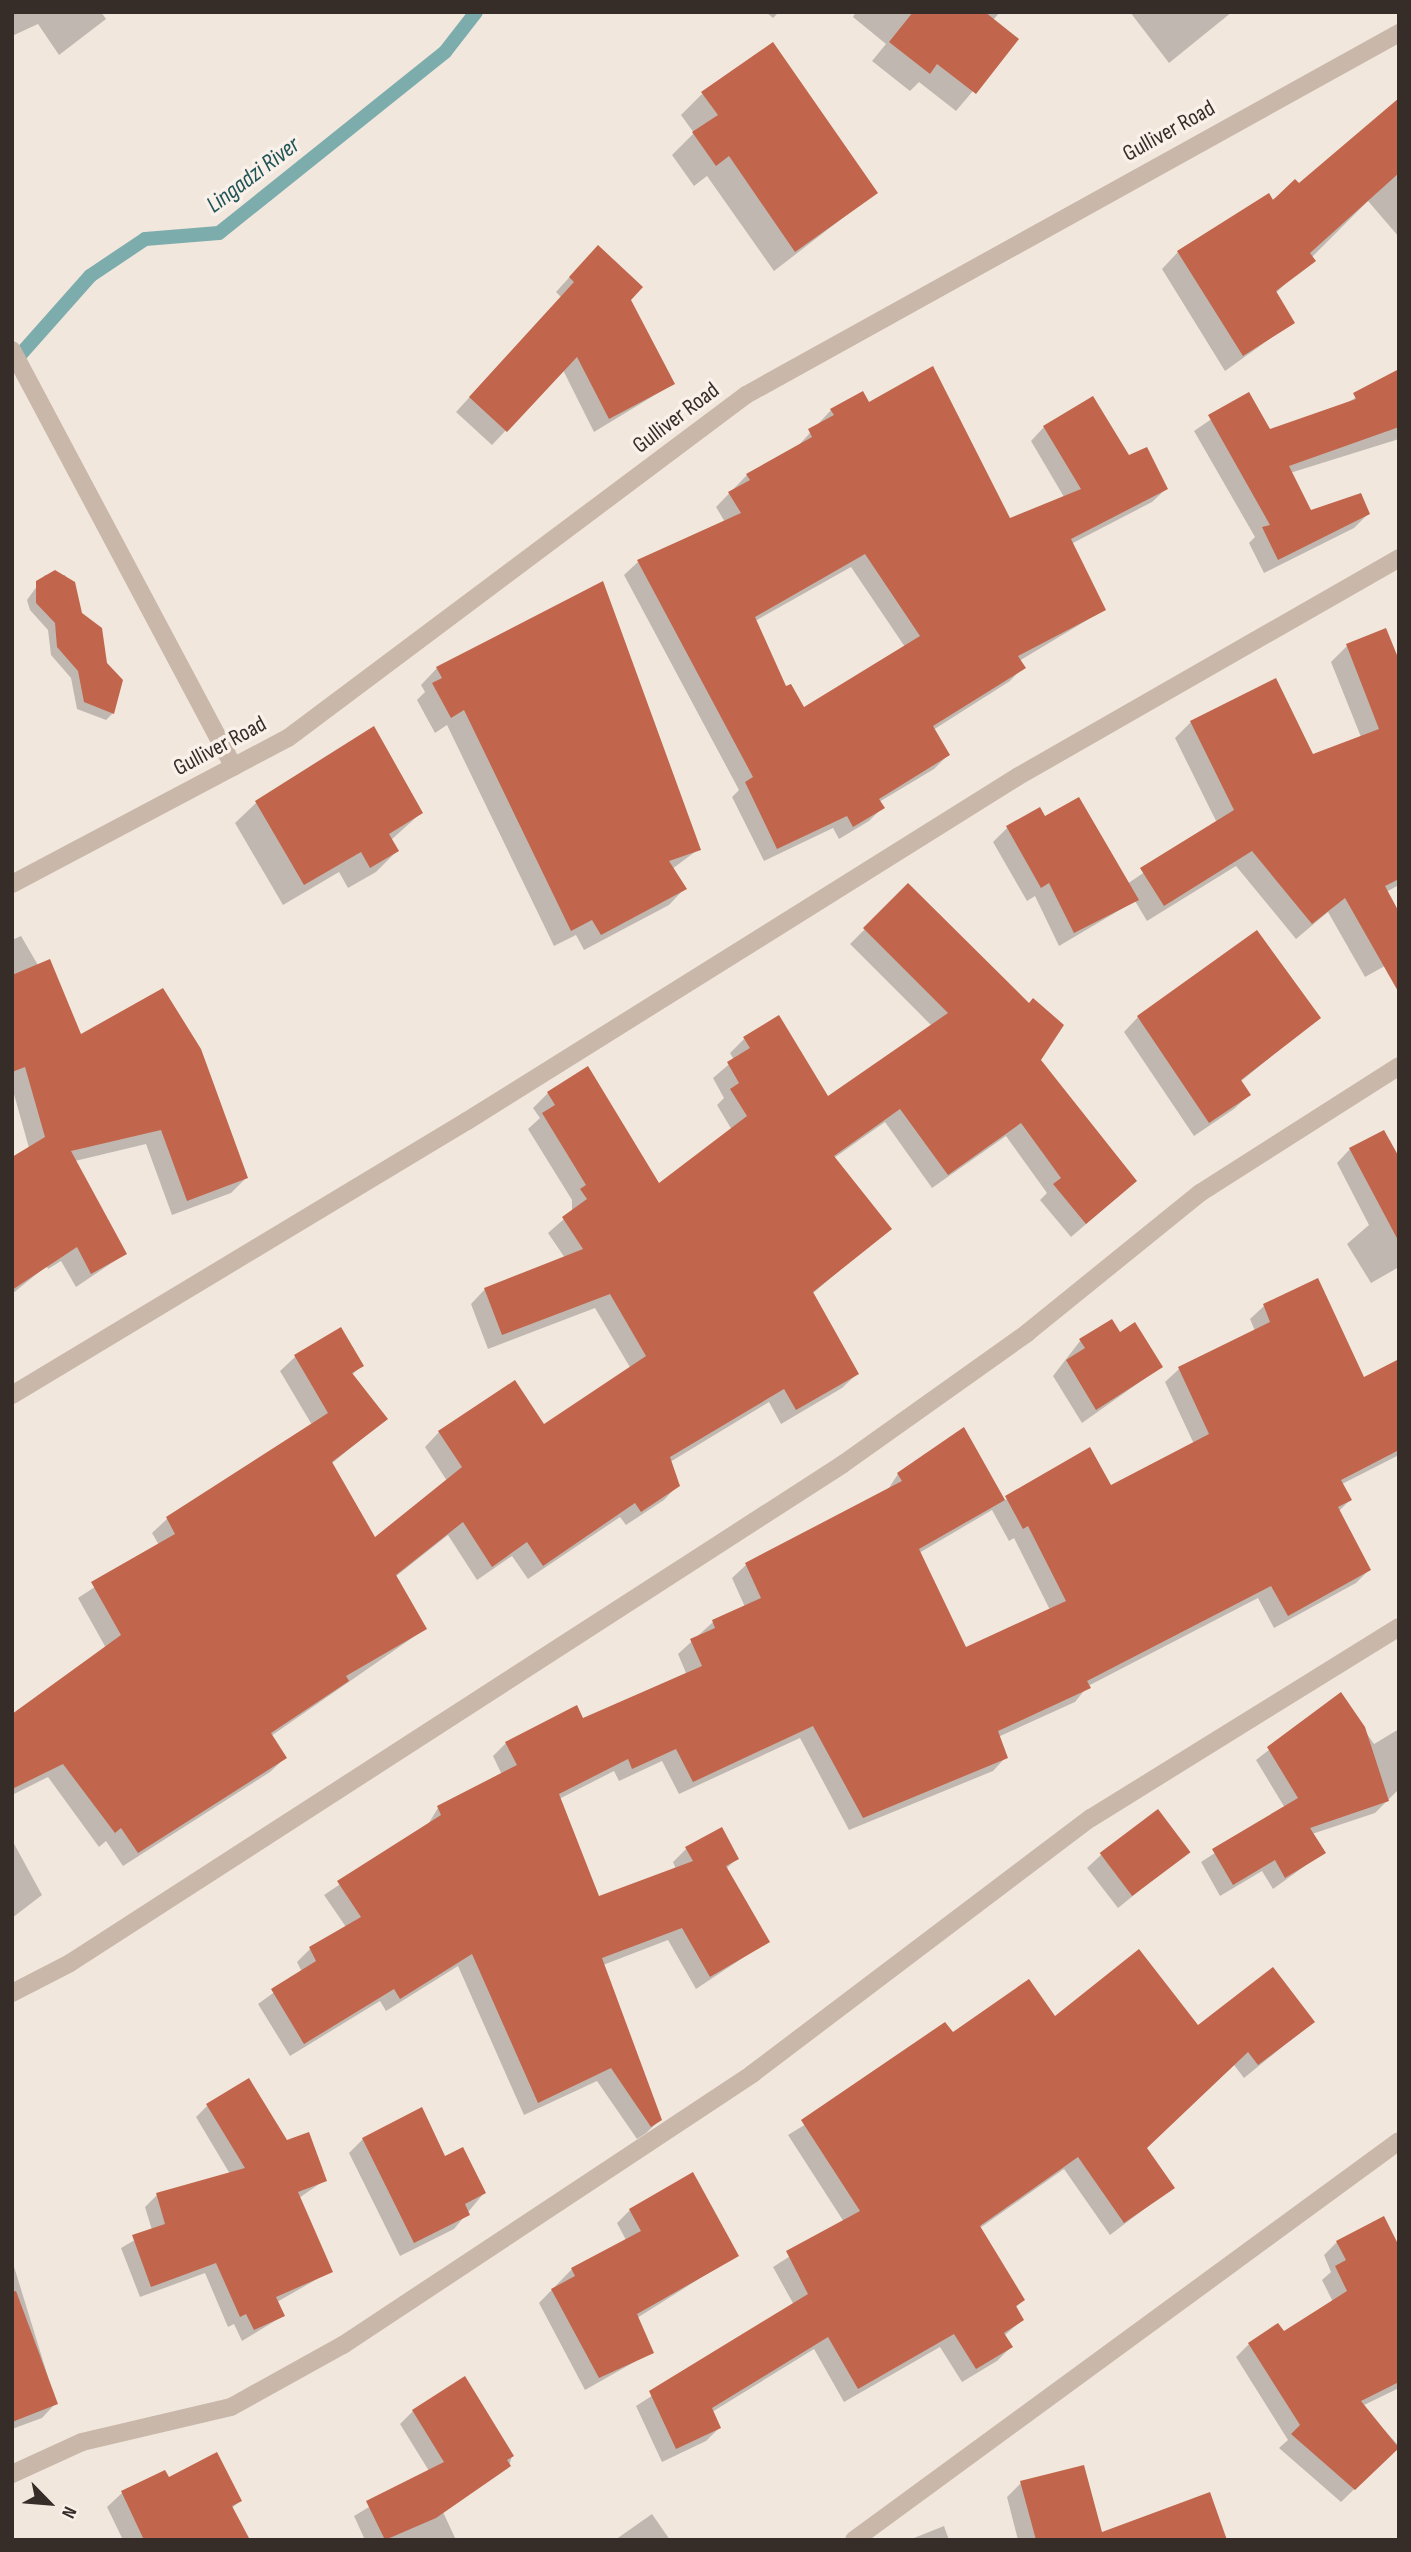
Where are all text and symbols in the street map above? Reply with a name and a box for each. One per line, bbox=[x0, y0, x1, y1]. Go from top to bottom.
street label: Gulliver Road bbox=[1118, 94, 1220, 168]
water label: Lingadzi River bbox=[201, 131, 305, 219]
street label: Gulliver Road bbox=[627, 377, 725, 459]
street label: Gulliver Road bbox=[169, 710, 271, 782]
north arrow bbox=[14, 2468, 84, 2538]
text: N bbox=[56, 2503, 81, 2522]

